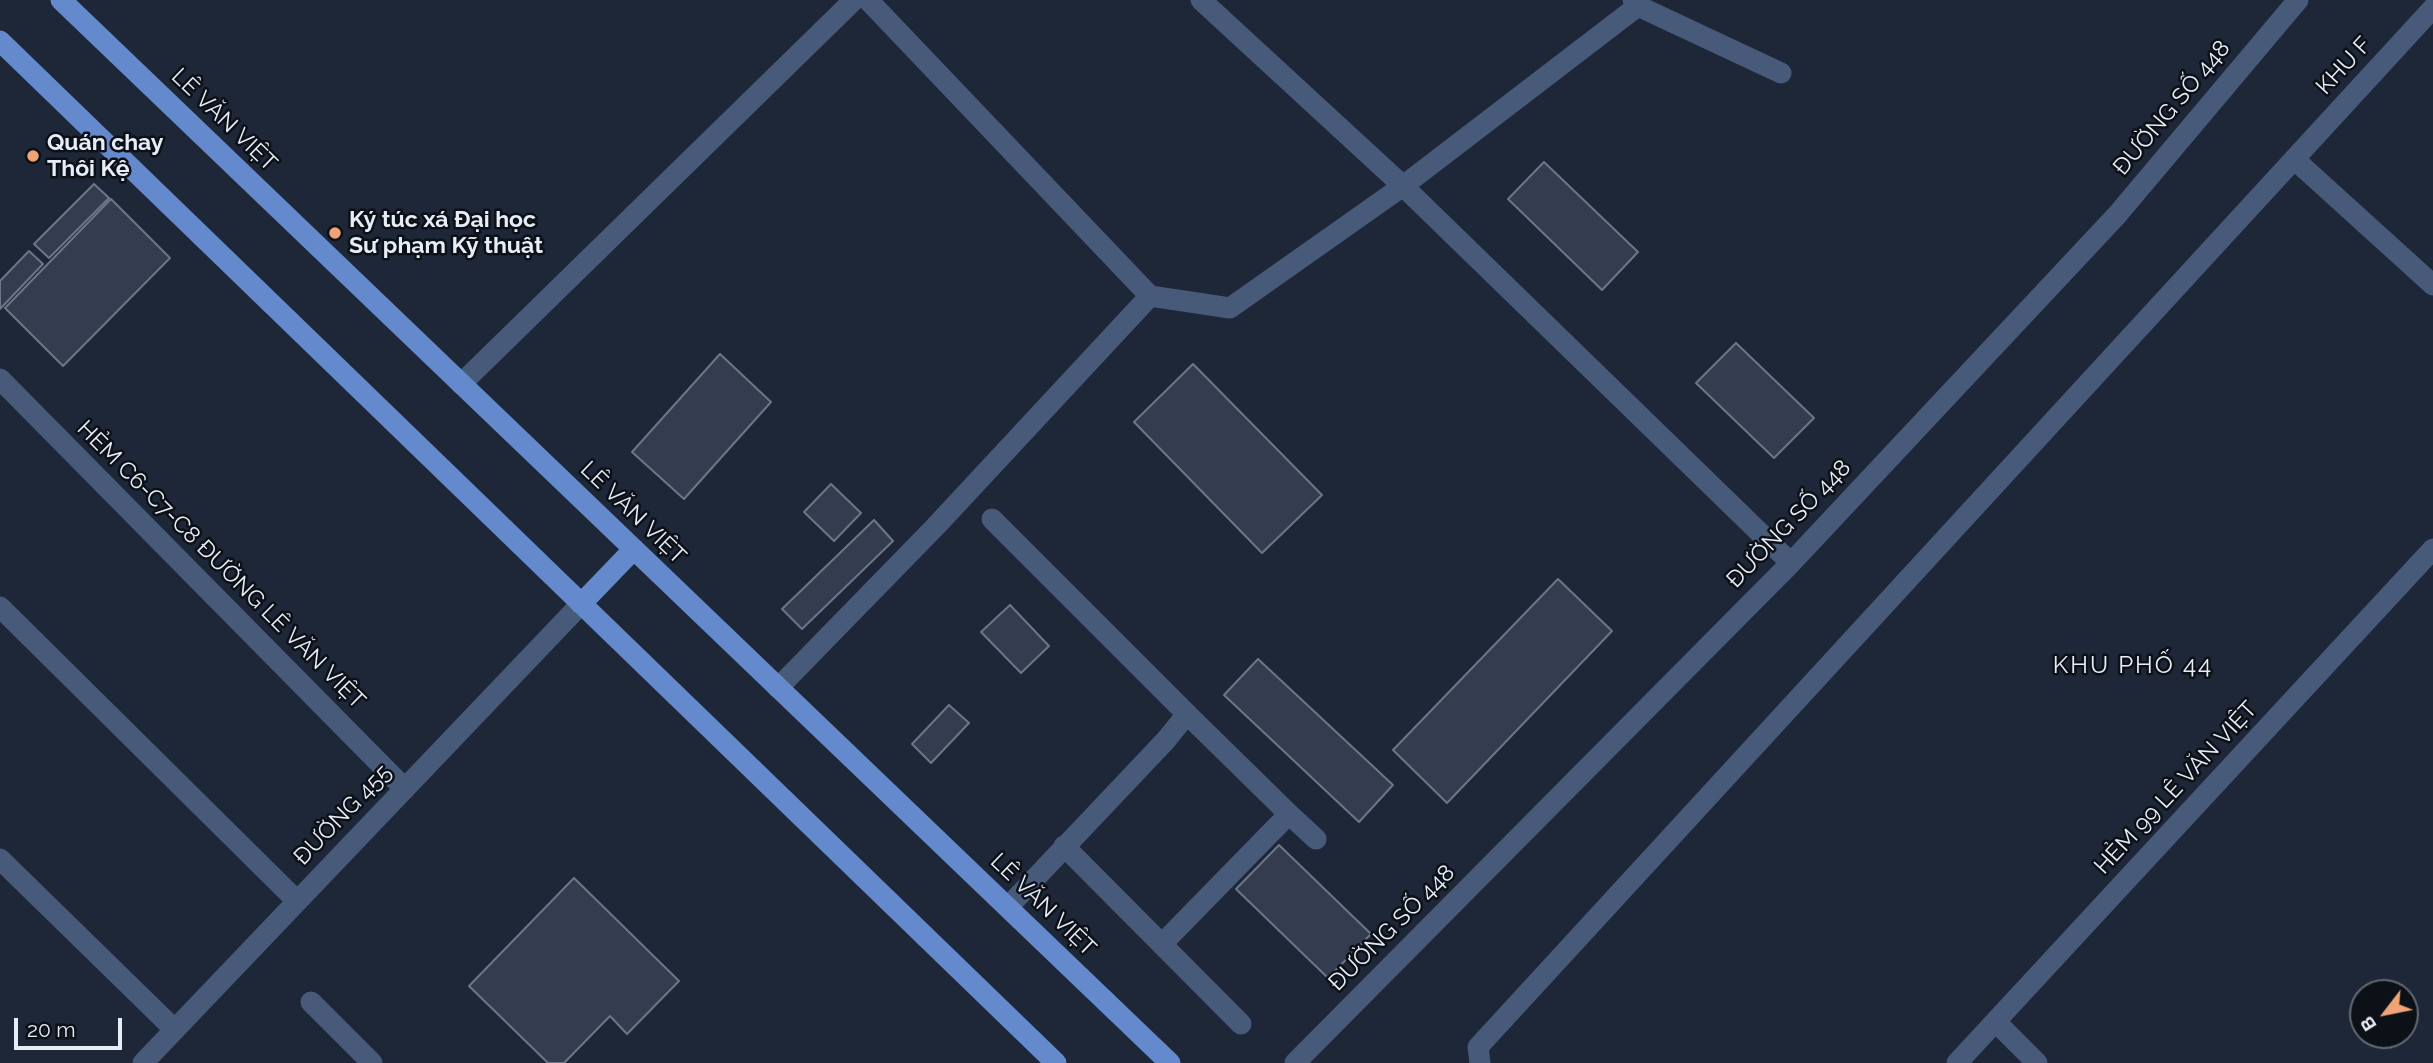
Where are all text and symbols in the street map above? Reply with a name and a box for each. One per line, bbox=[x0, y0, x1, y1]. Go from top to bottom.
street label: KHU F bbox=[2311, 32, 2377, 100]
street label: ĐƯỜNG SỐ 448 bbox=[2108, 35, 2236, 181]
street label: LÊ VĂN VIỆT bbox=[165, 63, 283, 177]
place label: Quán chay Thôi Kệ bbox=[47, 129, 163, 183]
marker: Quán chay Thôi Kệ bbox=[25, 148, 41, 164]
place label: Ký túc xá Đại học Sư phạm Kỹ thuật bbox=[349, 206, 543, 260]
marker: Ký túc xá Đại học Sư phạm Kỹ thuật bbox=[327, 225, 343, 241]
street label: HẺM C6-C7-C8 ĐƯỜNG LÊ VĂN VIỆT bbox=[71, 415, 371, 715]
street label: ĐƯỜNG SỐ 448 bbox=[1721, 454, 1857, 594]
street label: LÊ VĂN VIỆT bbox=[574, 456, 692, 570]
district label: KHU PHỐ 44 bbox=[2054, 652, 2212, 680]
street label: HẺM 99 LÊ VĂN VIỆT bbox=[2089, 696, 2263, 880]
street label: ĐƯỜNG 455 bbox=[288, 759, 398, 871]
street label: LÊ VĂN VIỆT bbox=[984, 848, 1102, 962]
street label: ĐƯỜNG SỐ 448 bbox=[1323, 859, 1461, 997]
north arrow bbox=[2349, 979, 2419, 1049]
scale bar bbox=[18, 1004, 126, 1048]
text: B bbox=[2355, 1013, 2381, 1035]
text: 20 m bbox=[27, 1017, 75, 1042]

